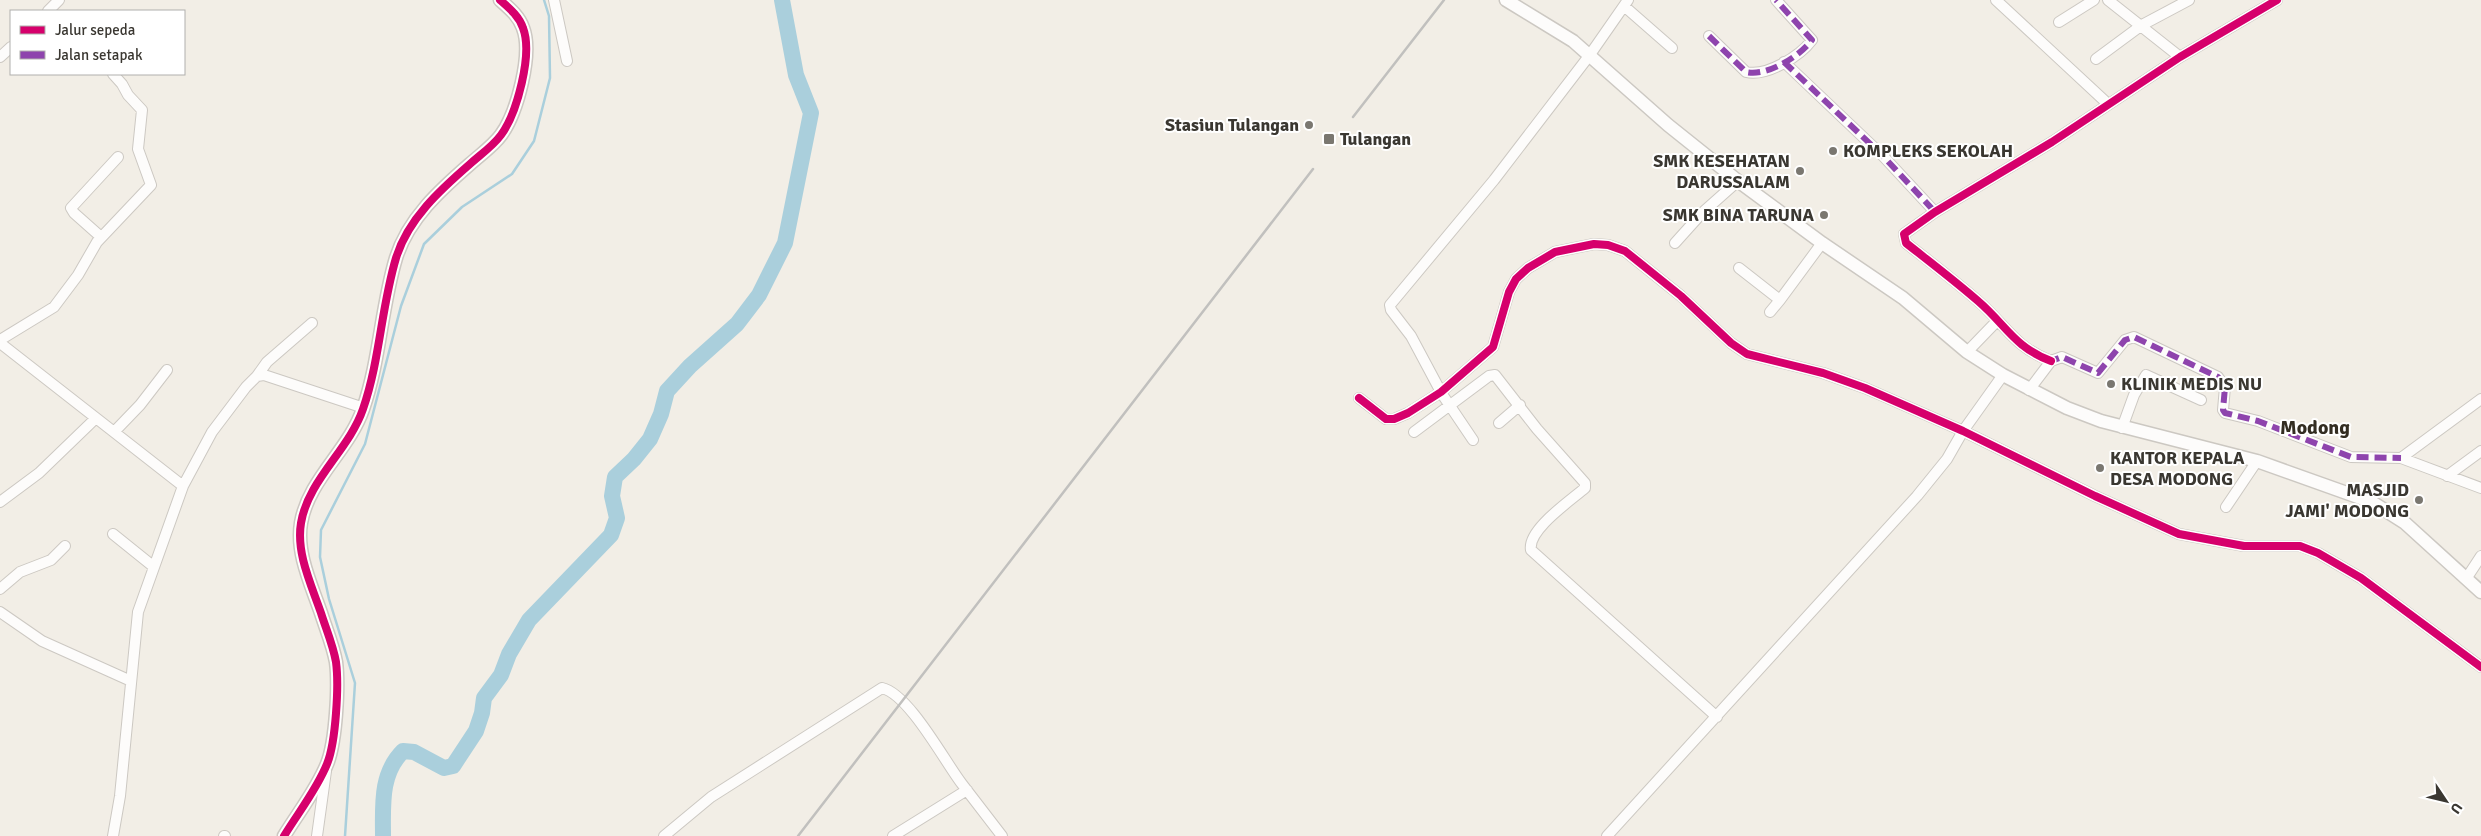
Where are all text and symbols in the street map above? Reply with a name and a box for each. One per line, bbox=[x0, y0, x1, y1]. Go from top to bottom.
legend bbox=[10, 10, 185, 75]
text: Jalur sepeda bbox=[55, 21, 135, 39]
text: Jalan setapak bbox=[55, 46, 143, 64]
place label: Stasiun Tulangan bbox=[1165, 114, 1299, 136]
marker: Stasiun Tulangan bbox=[1303, 119, 1315, 131]
place label: Tulangan bbox=[1340, 128, 1411, 150]
marker: Tulangan bbox=[1322, 132, 1336, 146]
place label: KOMPLEKS SEKOLAH bbox=[1843, 140, 2013, 162]
marker: KOMPLEKS SEKOLAH bbox=[1827, 145, 1839, 157]
place label: SMK KESEHATAN DARUSSALAM bbox=[1653, 150, 1790, 193]
marker: SMK KESEHATAN DARUSSALAM bbox=[1794, 165, 1806, 177]
place label: SMK BINA TARUNA bbox=[1663, 204, 1815, 226]
marker: SMK BINA TARUNA bbox=[1818, 209, 1830, 221]
place label: KLINIK MEDIS NU bbox=[2121, 373, 2262, 395]
marker: KLINIK MEDIS NU bbox=[2105, 378, 2117, 390]
district label: Modong bbox=[2280, 415, 2350, 440]
place label: KANTOR KEPALA DESA MODONG bbox=[2110, 447, 2245, 490]
marker: KANTOR KEPALA DESA MODONG bbox=[2094, 462, 2106, 474]
place label: MASJID JAMI' MODONG bbox=[2285, 479, 2409, 522]
marker: MASJID JAMI' MODONG bbox=[2413, 494, 2425, 506]
north arrow bbox=[2421, 776, 2471, 826]
text: U bbox=[2447, 799, 2466, 817]

